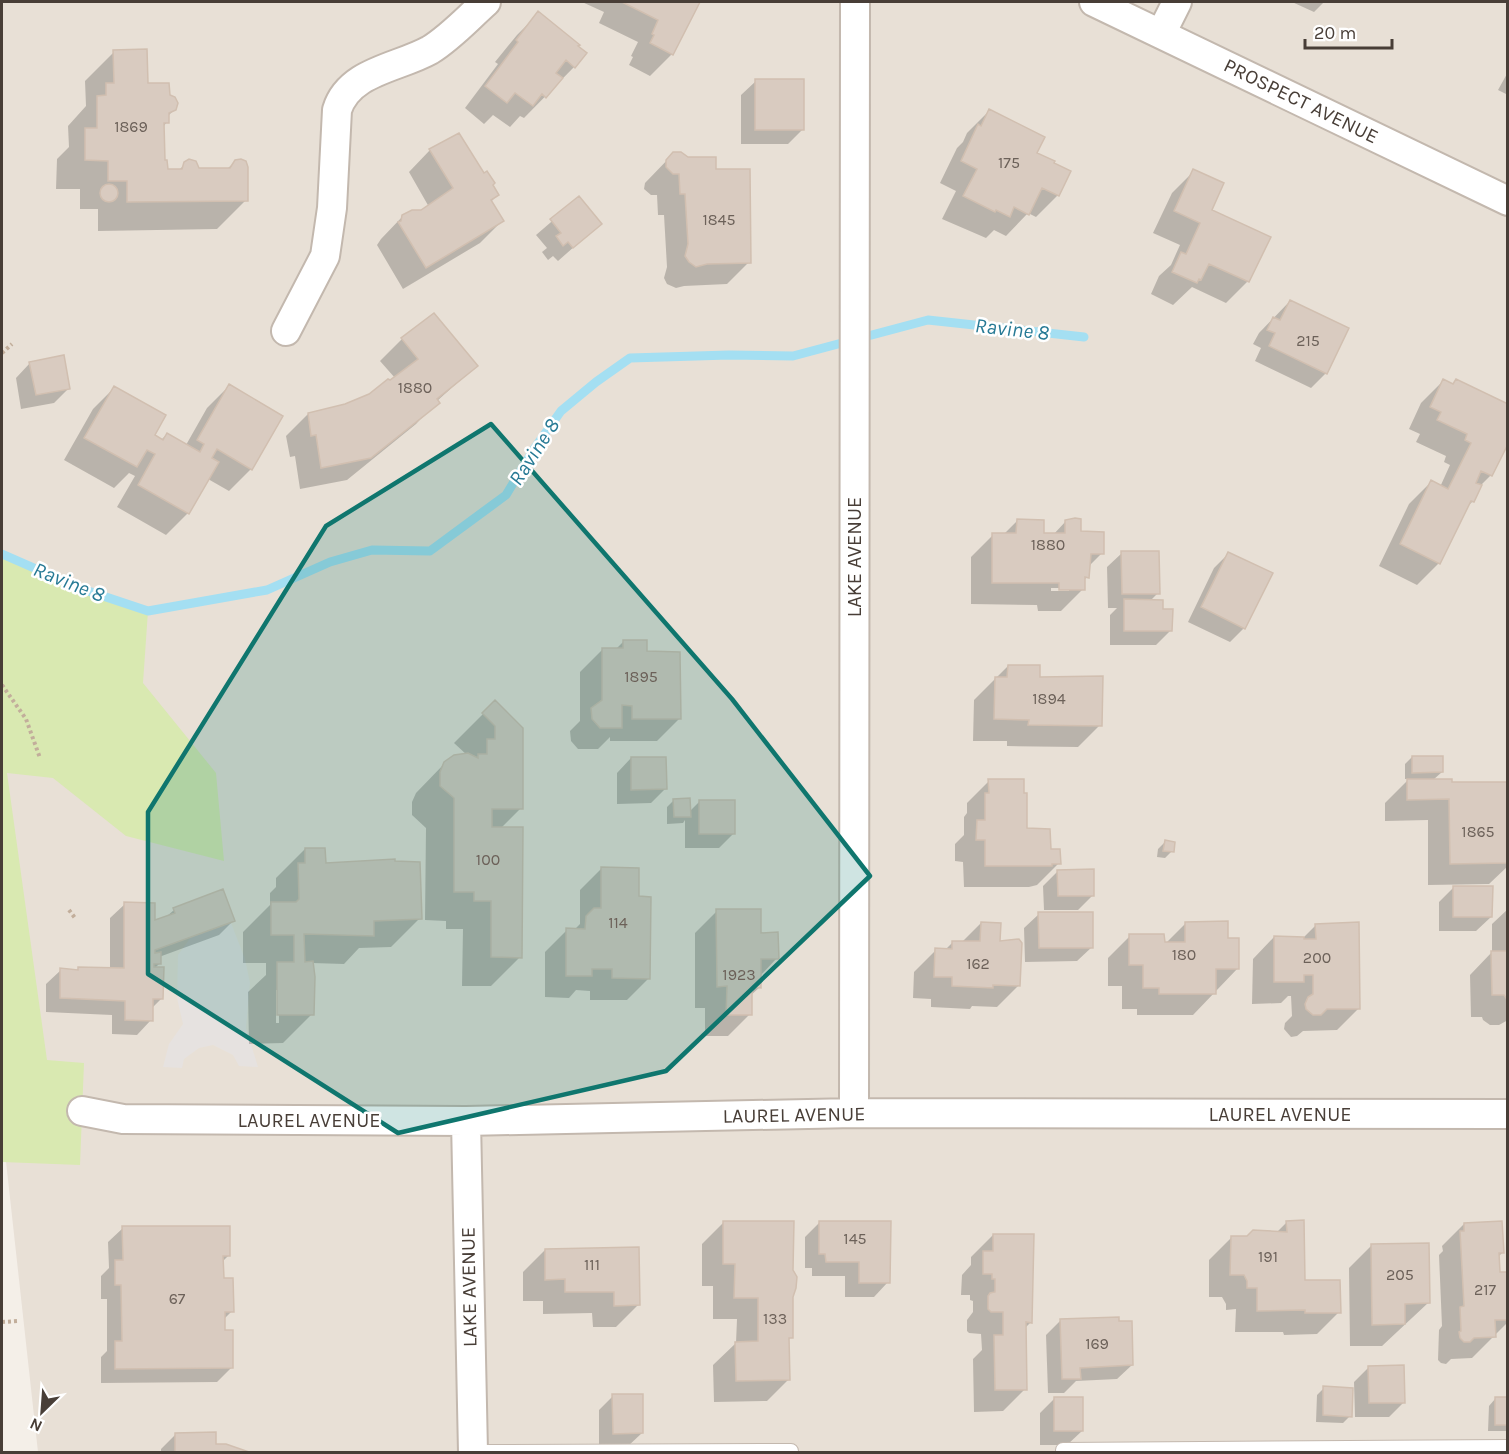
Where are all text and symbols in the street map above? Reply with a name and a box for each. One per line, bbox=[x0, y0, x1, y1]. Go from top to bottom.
scale bar bbox=[1305, 12, 1392, 50]
text: 20 m bbox=[1314, 22, 1356, 44]
street label: PROSPECT AVENUE bbox=[1220, 54, 1382, 148]
house number: 1869 bbox=[114, 117, 148, 136]
house number: 175 bbox=[998, 153, 1020, 172]
house number: 1845 bbox=[702, 210, 736, 229]
water label: Ravine 8 bbox=[974, 313, 1051, 345]
house number: 215 bbox=[1296, 331, 1320, 350]
house number: 1880 bbox=[398, 378, 432, 397]
water label: Ravine 8 bbox=[504, 414, 565, 490]
street label: LAKE AVENUE bbox=[843, 497, 866, 617]
house number: 1880 bbox=[1031, 535, 1065, 554]
water label: Ravine 8 bbox=[30, 557, 108, 607]
house number: 1895 bbox=[624, 667, 658, 686]
house number: 1894 bbox=[1032, 689, 1066, 708]
house number: 1865 bbox=[1461, 822, 1495, 841]
house number: 100 bbox=[476, 850, 500, 869]
house number: 114 bbox=[608, 913, 628, 932]
house number: 180 bbox=[1172, 945, 1196, 964]
house number: 200 bbox=[1303, 948, 1331, 967]
house number: 162 bbox=[966, 954, 990, 973]
house number: 1923 bbox=[722, 965, 756, 984]
street label: LAUREL AVENUE bbox=[722, 1102, 866, 1128]
street label: LAUREL AVENUE bbox=[1209, 1103, 1351, 1126]
street label: LAUREL AVENUE bbox=[238, 1109, 380, 1132]
street label: LAKE AVENUE bbox=[456, 1227, 482, 1347]
house number: 145 bbox=[843, 1229, 867, 1248]
house number: 191 bbox=[1258, 1247, 1278, 1266]
house number: 111 bbox=[584, 1255, 600, 1274]
house number: 205 bbox=[1386, 1265, 1414, 1284]
house number: 217 bbox=[1474, 1280, 1497, 1299]
house number: 67 bbox=[169, 1289, 186, 1308]
house number: 133 bbox=[763, 1309, 787, 1328]
house number: 169 bbox=[1085, 1334, 1109, 1353]
north arrow bbox=[12, 1382, 72, 1442]
text: N bbox=[27, 1414, 45, 1436]

